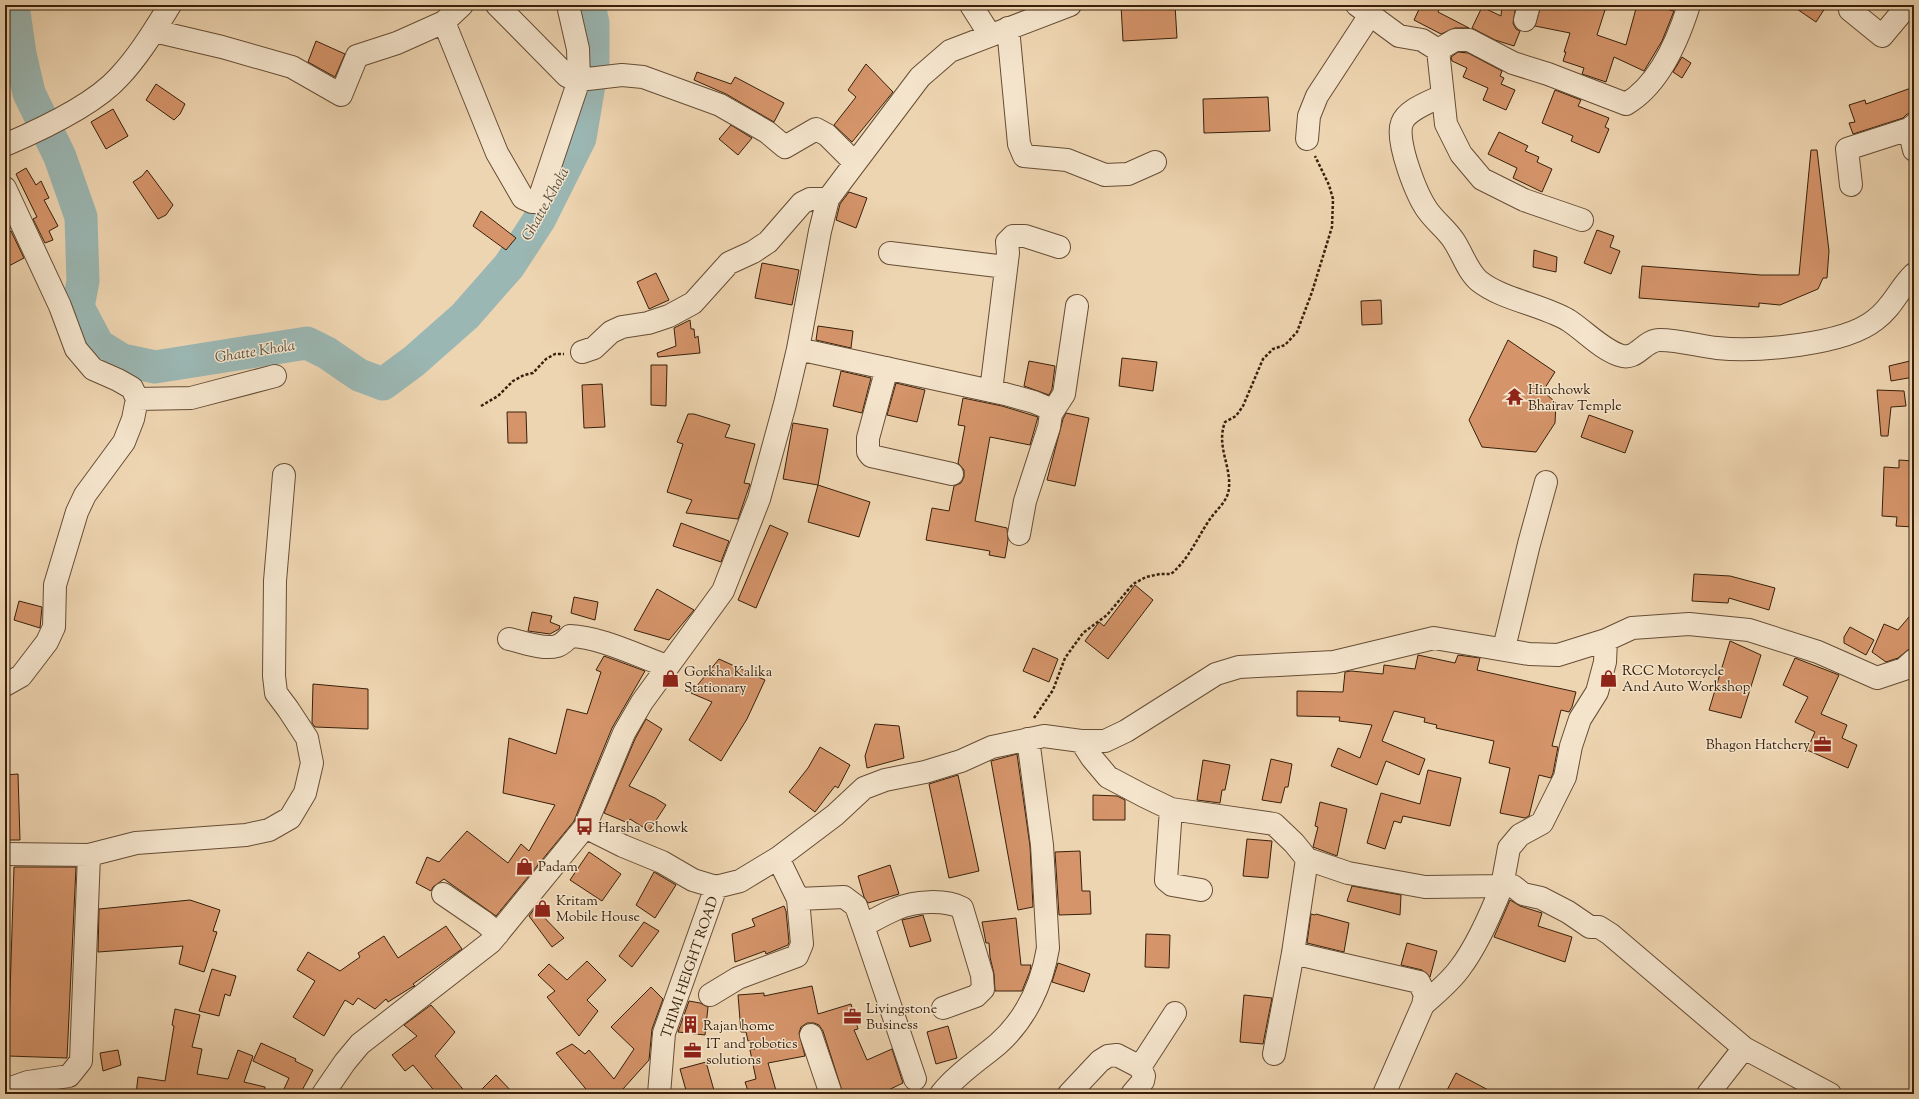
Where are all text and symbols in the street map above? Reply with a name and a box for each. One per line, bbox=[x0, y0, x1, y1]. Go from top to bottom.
water label: Ghatte Khola bbox=[518, 164, 575, 245]
water label: Ghatte Khola bbox=[214, 336, 297, 369]
place label: Hinchowk Bhairav Temple bbox=[1528, 381, 1622, 417]
temple icon: Hinchowk Bhairav Temple bbox=[1505, 387, 1525, 407]
place label: RCC Motorcycle And Auto Workshop bbox=[1622, 662, 1751, 698]
place label: Gorkha Kalika Stationary bbox=[684, 663, 773, 699]
shop icon: RCC Motorcycle And Auto Workshop bbox=[1599, 668, 1619, 688]
shop icon: Gorkha Kalika Stationary bbox=[661, 669, 681, 689]
office icon: Bhagon Hatchery bbox=[1813, 734, 1833, 754]
place label: Bhagon Hatchery bbox=[1706, 736, 1810, 756]
bus stop icon: Harsha Chowk bbox=[575, 817, 595, 837]
place label: Harsha Chowk bbox=[598, 819, 689, 839]
shop icon: Padam bbox=[515, 856, 535, 876]
place label: Padam bbox=[538, 858, 578, 878]
place label: Kritam Mobile House bbox=[556, 892, 640, 928]
street label: THIMI HEIGHT ROAD bbox=[657, 894, 725, 1041]
shop icon: Kritam Mobile House bbox=[533, 898, 553, 918]
place label: Livingstone Business bbox=[866, 1000, 937, 1036]
office icon: Livingstone Business bbox=[843, 1006, 863, 1026]
building icon: Rajan home bbox=[680, 1015, 700, 1035]
place label: Rajan home bbox=[703, 1017, 775, 1037]
place label: IT and robotics solutions bbox=[706, 1035, 797, 1071]
office icon: IT and robotics solutions bbox=[683, 1041, 703, 1061]

